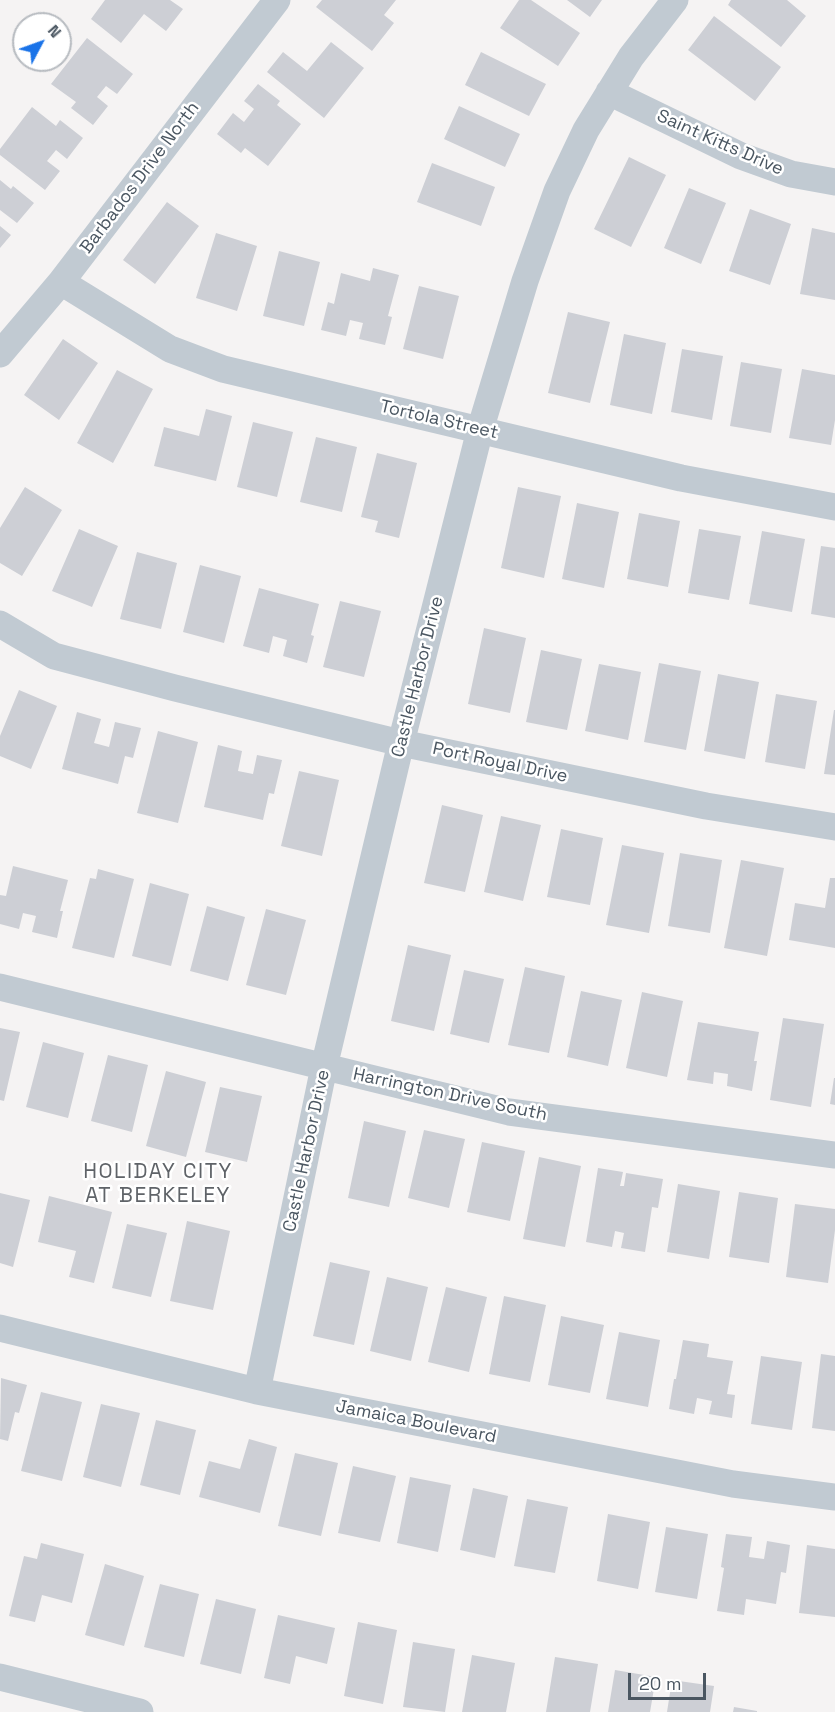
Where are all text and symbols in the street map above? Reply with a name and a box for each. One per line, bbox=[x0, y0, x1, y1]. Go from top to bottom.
north arrow bbox=[12, 12, 72, 72]
text: N bbox=[43, 20, 66, 42]
street label: Barbados Drive North bbox=[76, 98, 204, 258]
street label: Saint Kitts Drive bbox=[653, 105, 787, 181]
street label: Tortola Street bbox=[378, 396, 500, 444]
street label: Castle Harbor Drive bbox=[388, 594, 448, 760]
street label: Port Royal Drive bbox=[431, 738, 569, 788]
street label: Harrington Drive South bbox=[351, 1064, 549, 1126]
street label: Castle Harbor Drive bbox=[279, 1068, 335, 1234]
district label: HOLIDAY CITY AT BERKELEY bbox=[83, 1159, 233, 1209]
street label: Jamaica Boulevard bbox=[334, 1396, 498, 1448]
scale bar bbox=[631, 1661, 709, 1699]
text: 20 m bbox=[639, 1672, 682, 1695]

